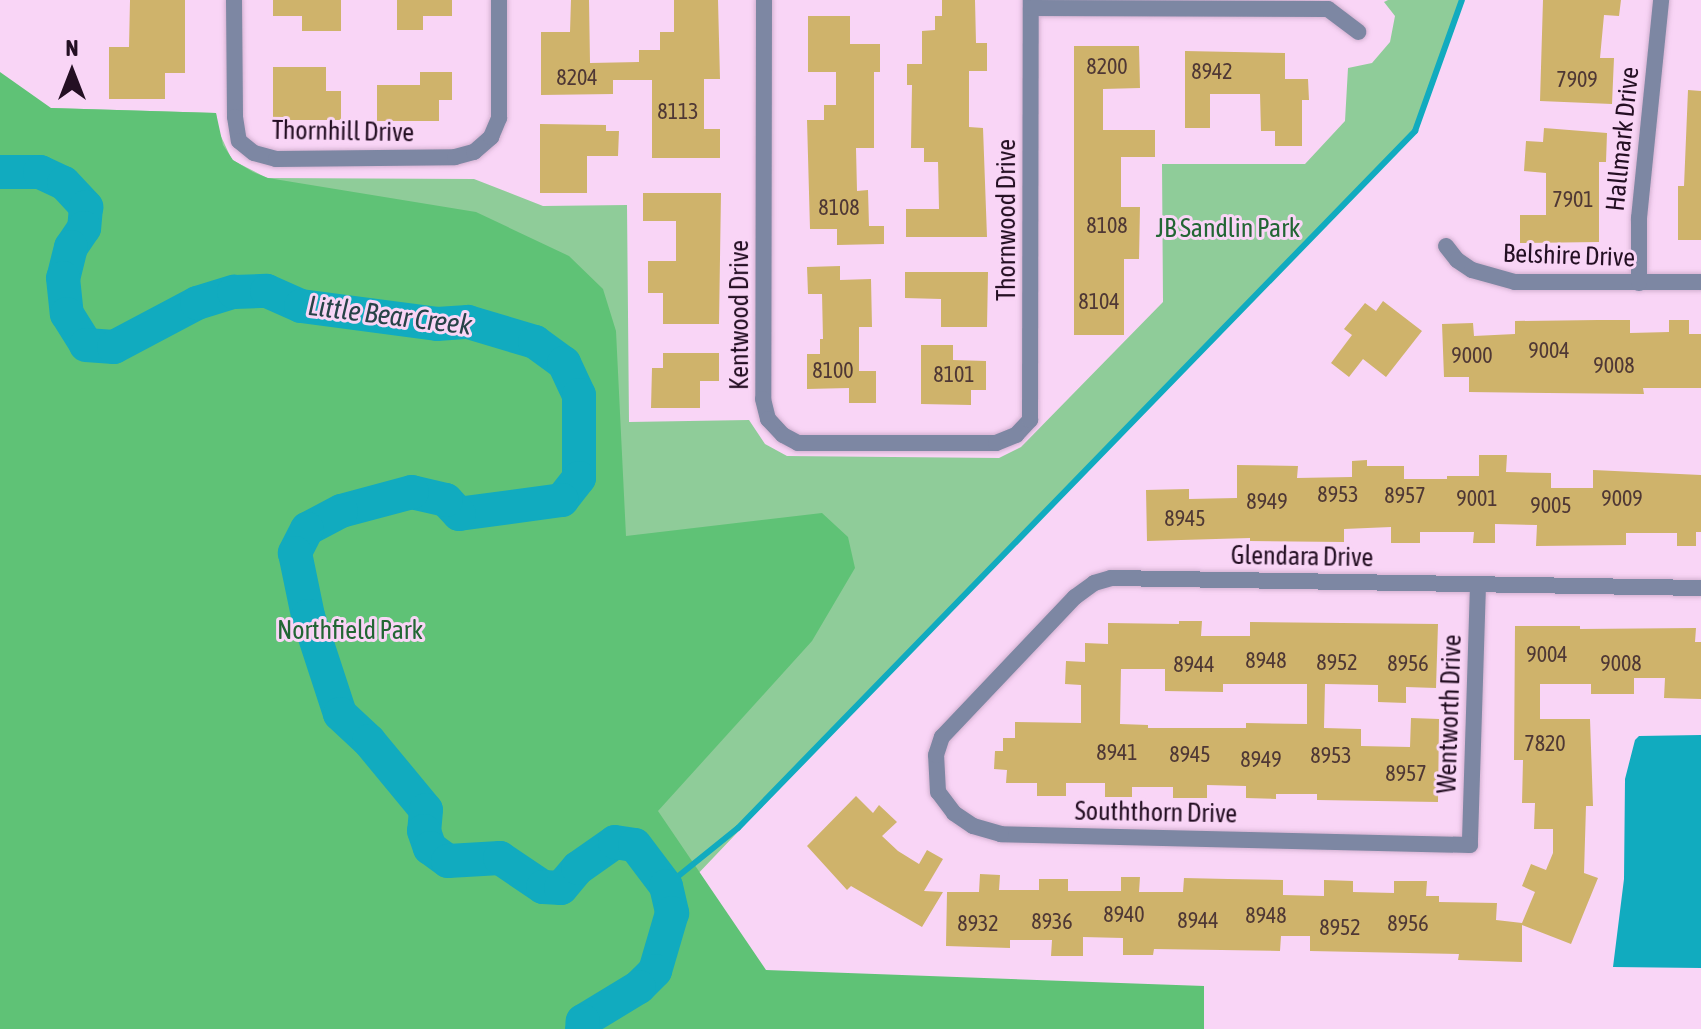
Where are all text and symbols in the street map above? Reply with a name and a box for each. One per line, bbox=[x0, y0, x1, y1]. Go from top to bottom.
north arrow bbox=[32, 32, 112, 112]
text: N bbox=[66, 35, 78, 61]
house number: 8200 bbox=[1086, 54, 1128, 80]
house number: 8942 bbox=[1191, 59, 1233, 85]
house number: 8204 bbox=[556, 65, 598, 91]
street label: Hallmark Drive bbox=[1600, 65, 1646, 213]
house number: 7909 bbox=[1556, 67, 1598, 93]
house number: 8113 bbox=[657, 99, 699, 125]
street label: Thornhill Drive bbox=[272, 115, 414, 149]
street label: Thornwood Drive bbox=[991, 139, 1023, 301]
house number: 7901 bbox=[1552, 187, 1594, 213]
house number: 8108 bbox=[818, 195, 860, 221]
house number: 8108 bbox=[1086, 213, 1128, 239]
park label: JB Sandlin Park bbox=[1156, 213, 1300, 245]
street label: Belshire Drive bbox=[1502, 238, 1636, 274]
street label: Kentwood Drive bbox=[724, 240, 756, 390]
water label: Little Bear Creek bbox=[306, 288, 474, 342]
house number: 8104 bbox=[1078, 289, 1120, 315]
house number: 9004 bbox=[1528, 338, 1570, 364]
house number: 9000 bbox=[1451, 343, 1493, 369]
house number: 9008 bbox=[1593, 353, 1635, 379]
house number: 8100 bbox=[812, 358, 854, 384]
house number: 8101 bbox=[933, 362, 975, 388]
house number: 8953 bbox=[1317, 482, 1359, 508]
house number: 8957 bbox=[1384, 483, 1426, 509]
house number: 9001 bbox=[1456, 486, 1498, 512]
house number: 9009 bbox=[1601, 486, 1643, 512]
house number: 8949 bbox=[1246, 489, 1288, 515]
house number: 9005 bbox=[1530, 493, 1572, 519]
house number: 8945 bbox=[1164, 506, 1206, 532]
street label: Glendara Drive bbox=[1230, 540, 1374, 574]
park label: Northfield Park bbox=[277, 615, 423, 647]
street label: Wentworth Drive bbox=[1432, 634, 1468, 794]
house number: 9004 bbox=[1526, 642, 1568, 668]
house number: 8948 bbox=[1245, 648, 1287, 674]
house number: 8952 bbox=[1316, 650, 1358, 676]
house number: 8956 bbox=[1387, 651, 1429, 677]
house number: 9008 bbox=[1600, 651, 1642, 677]
house number: 8944 bbox=[1173, 652, 1215, 678]
house number: 7820 bbox=[1524, 731, 1566, 757]
house number: 8941 bbox=[1096, 740, 1138, 766]
house number: 8945 bbox=[1169, 742, 1211, 768]
house number: 8953 bbox=[1310, 743, 1352, 769]
house number: 8949 bbox=[1240, 747, 1282, 773]
house number: 8957 bbox=[1385, 761, 1427, 787]
street label: Souththorn Drive bbox=[1075, 796, 1237, 830]
house number: 8940 bbox=[1103, 902, 1145, 928]
house number: 8948 bbox=[1245, 903, 1287, 929]
house number: 8944 bbox=[1177, 908, 1219, 934]
house number: 8936 bbox=[1031, 909, 1073, 935]
house number: 8932 bbox=[957, 911, 999, 937]
house number: 8956 bbox=[1387, 911, 1429, 937]
house number: 8952 bbox=[1319, 915, 1361, 941]

